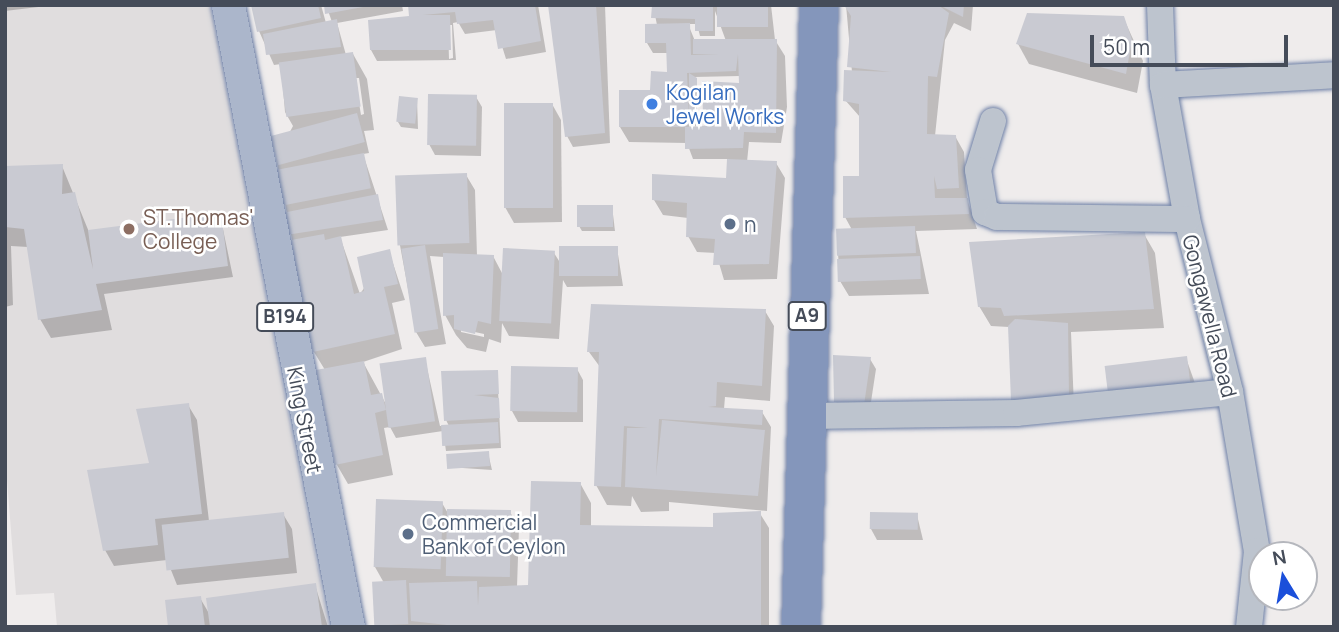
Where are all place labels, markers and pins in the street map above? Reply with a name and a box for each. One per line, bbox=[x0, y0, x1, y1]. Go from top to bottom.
place label: Kogilan Jewel Works bbox=[666, 79, 784, 129]
marker: Kogilan Jewel Works bbox=[644, 96, 660, 112]
place label: ST.Thomas' College bbox=[143, 204, 254, 254]
place label: n bbox=[744, 211, 756, 237]
marker: n bbox=[722, 216, 738, 232]
marker: ST.Thomas' College bbox=[121, 221, 137, 237]
place label: Commercial Bank of Ceylon bbox=[422, 509, 566, 559]
marker: Commercial Bank of Ceylon bbox=[400, 526, 416, 542]

